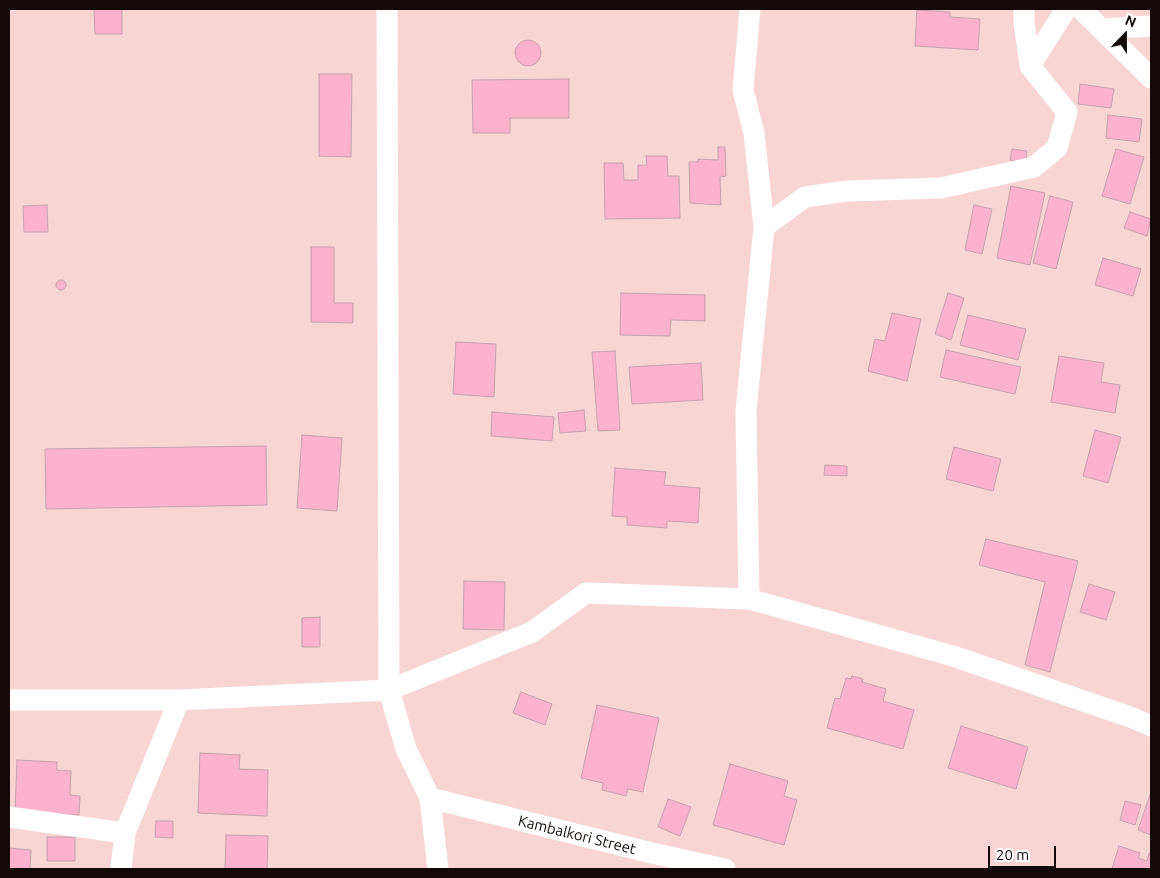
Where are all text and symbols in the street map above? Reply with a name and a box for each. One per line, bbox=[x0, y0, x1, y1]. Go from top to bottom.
north arrow bbox=[1100, 10, 1150, 60]
text: N bbox=[1123, 12, 1138, 30]
street label: Kambalkori Street bbox=[516, 812, 638, 858]
scale bar bbox=[990, 836, 1058, 868]
text: 20 m bbox=[996, 846, 1029, 863]

